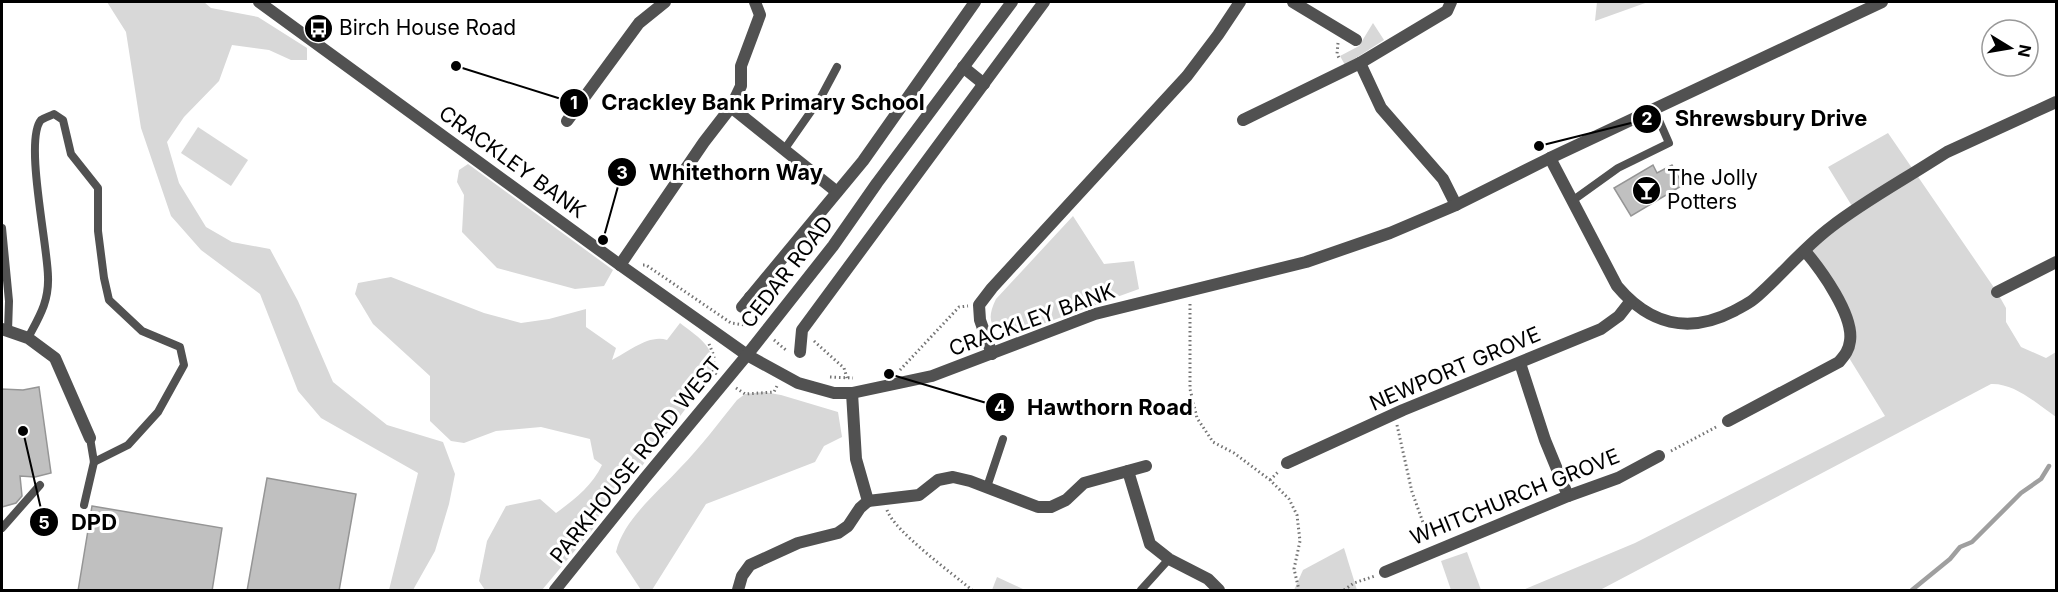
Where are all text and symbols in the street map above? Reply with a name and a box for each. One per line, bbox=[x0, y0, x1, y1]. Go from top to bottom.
bus stop icon: Birch House Road bbox=[302, 12, 334, 44]
place label: Birch House Road bbox=[339, 15, 516, 40]
north arrow bbox=[1980, 18, 2040, 78]
text: N bbox=[2014, 43, 2036, 59]
callout: Crackley Bank Primary School bbox=[559, 83, 936, 123]
text: Crackley Bank Primary School bbox=[601, 89, 925, 115]
text: 1 bbox=[570, 92, 578, 113]
callout: Shrewsbury Drive bbox=[1632, 99, 1879, 139]
street label: CRACKLEY BANK bbox=[434, 100, 590, 223]
text: Shrewsbury Drive bbox=[1675, 105, 1867, 131]
text: 2 bbox=[1641, 108, 1653, 129]
callout: Whitethorn Way bbox=[607, 152, 835, 192]
text: Whitethorn Way bbox=[649, 159, 823, 185]
text: 3 bbox=[616, 162, 628, 183]
place label: The Jolly Potters bbox=[1667, 165, 1758, 214]
bar icon: The Jolly Potters bbox=[1630, 174, 1662, 206]
street label: CEDAR ROAD bbox=[735, 211, 838, 333]
street label: CRACKLEY BANK bbox=[945, 278, 1118, 361]
street label: NEWPORT GROVE bbox=[1366, 321, 1544, 416]
street label: PARKHOUSE ROAD WEST bbox=[545, 352, 727, 568]
callout: Hawthorn Road bbox=[985, 387, 1205, 427]
text: Hawthorn Road bbox=[1027, 394, 1193, 420]
text: 4 bbox=[994, 396, 1006, 417]
street label: WHITCHURCH GROVE bbox=[1407, 443, 1623, 550]
callout: DPD bbox=[29, 502, 129, 542]
text: DPD bbox=[71, 509, 117, 535]
text: 5 bbox=[38, 512, 50, 533]

